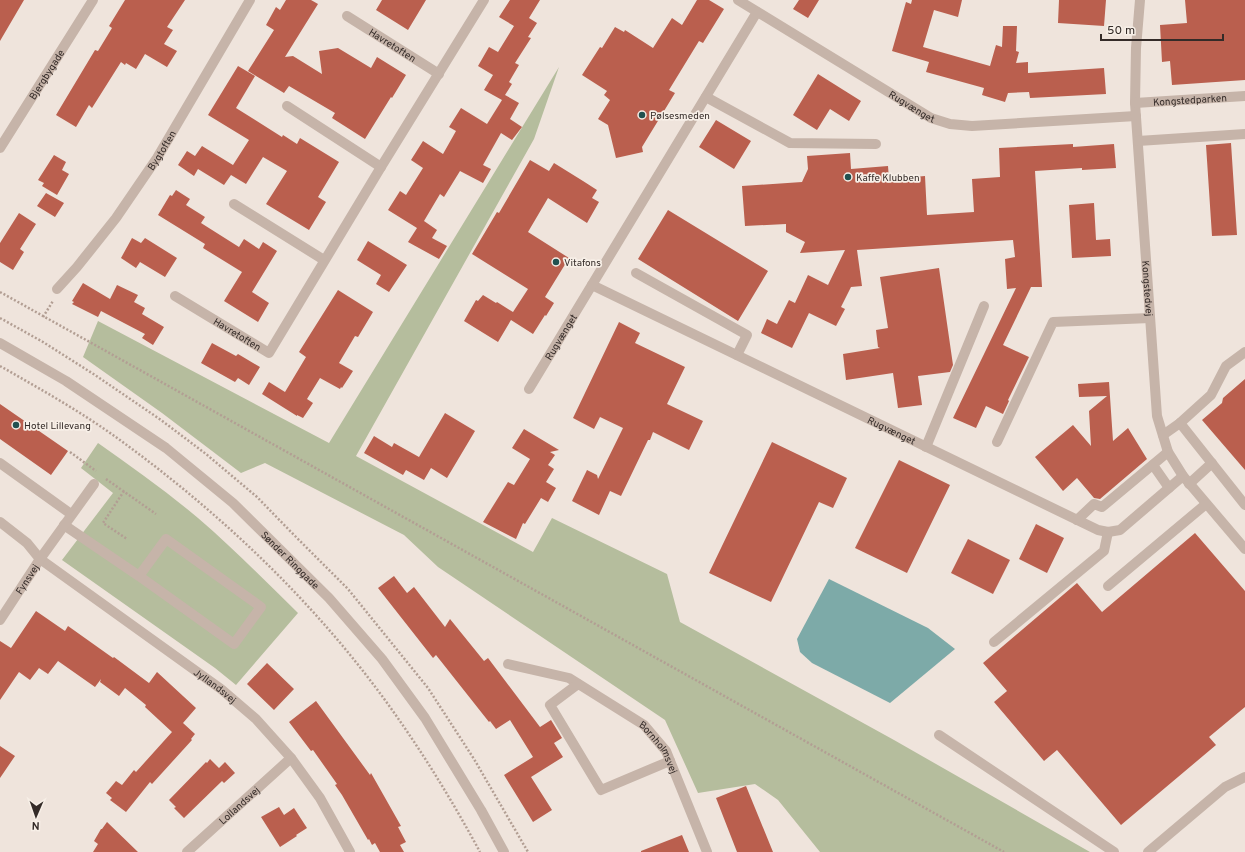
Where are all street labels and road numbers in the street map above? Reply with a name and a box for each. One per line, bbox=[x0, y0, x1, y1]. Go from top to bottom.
street label: Havretoften bbox=[366, 26, 418, 66]
street label: Bjergbygade bbox=[27, 48, 68, 103]
street label: Rugvænget bbox=[886, 89, 936, 127]
street label: Kongstedparken bbox=[1153, 92, 1227, 110]
street label: Bygtoften bbox=[145, 129, 180, 174]
street label: Kongstedvej bbox=[1138, 260, 1155, 317]
street label: Rugvænget bbox=[543, 312, 581, 363]
street label: Havretoften bbox=[210, 316, 263, 355]
street label: Rugvænget bbox=[865, 414, 917, 449]
street label: Sønder Ringgade bbox=[257, 529, 321, 593]
street label: Fynsvej bbox=[14, 562, 43, 597]
street label: Jyllandsvej bbox=[190, 666, 238, 707]
street label: Bornholmsvej bbox=[636, 719, 680, 776]
street label: Lollandsvej bbox=[217, 784, 263, 828]

